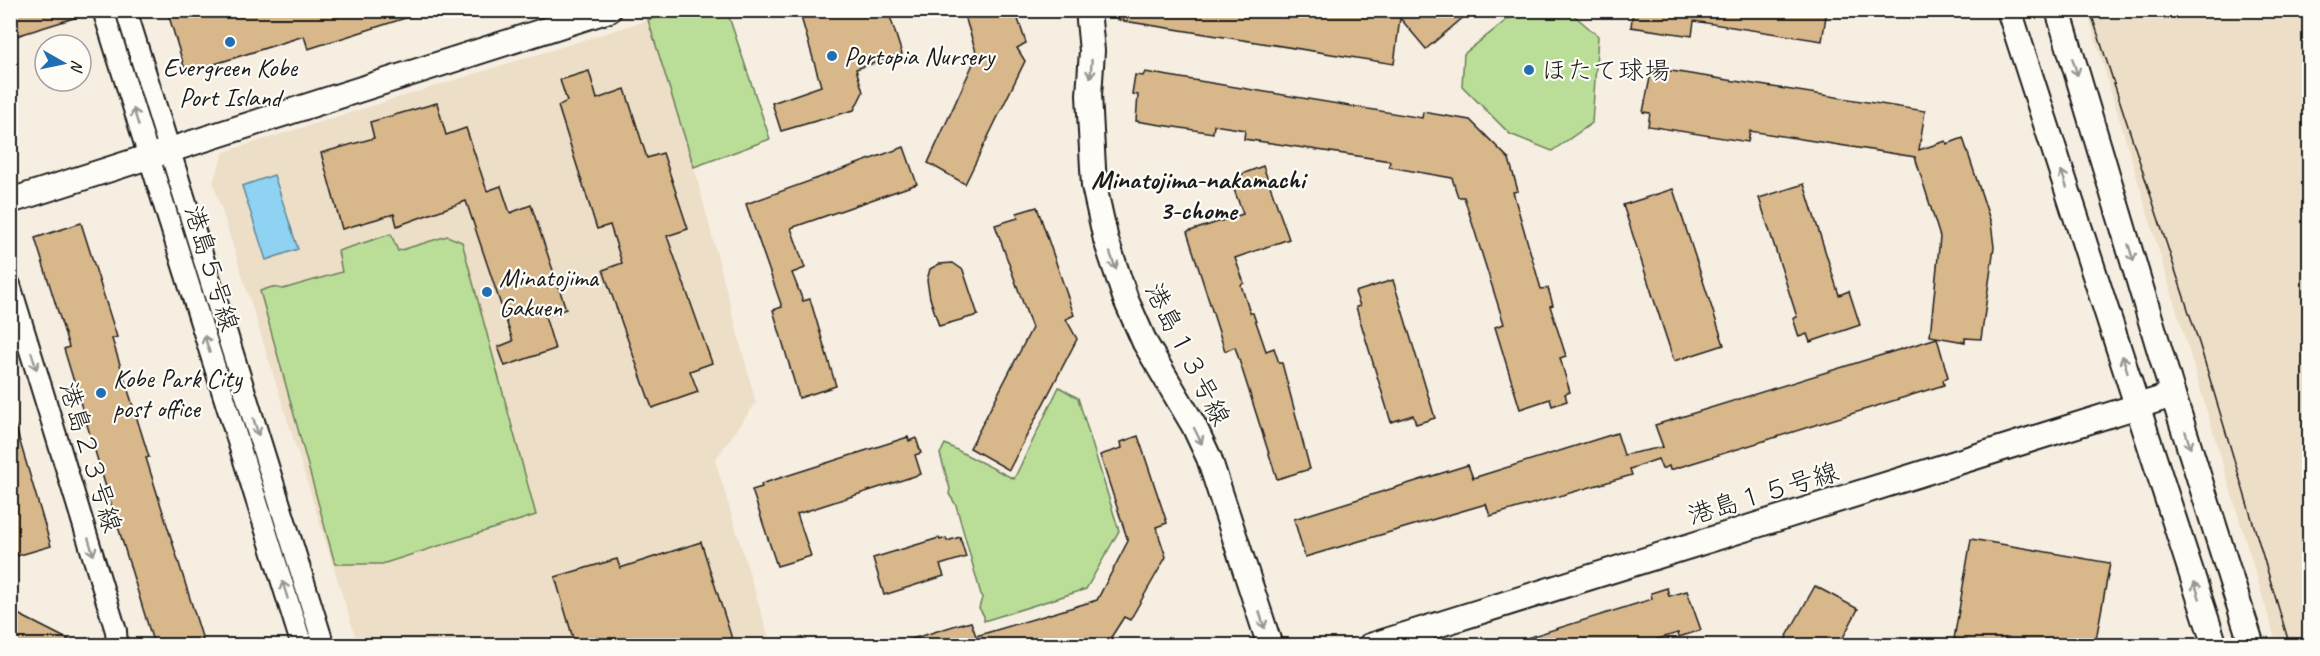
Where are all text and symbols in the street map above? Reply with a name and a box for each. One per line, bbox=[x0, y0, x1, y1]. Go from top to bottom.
north arrow bbox=[33, 33, 93, 93]
marker: Evergreen Kobe Port Island bbox=[223, 35, 237, 49]
place label: Portopia Nursery bbox=[844, 40, 996, 73]
marker: Portopia Nursery bbox=[825, 49, 839, 63]
place label: Evergreen Kobe Port Island bbox=[163, 51, 299, 114]
place label: ほたて球場 bbox=[1541, 54, 1670, 87]
one-way arrow bbox=[2070, 57, 2081, 76]
one-way arrow bbox=[1085, 58, 1096, 78]
text: N bbox=[66, 59, 87, 75]
marker: ほたて球場 bbox=[1522, 63, 1536, 77]
one-way arrow bbox=[130, 108, 141, 127]
district label: Minatojima-nakamachi 3-chome bbox=[1091, 162, 1309, 227]
one-way arrow bbox=[2058, 170, 2069, 189]
street label: 港島５号線 bbox=[177, 201, 246, 335]
one-way arrow bbox=[2126, 243, 2137, 262]
one-way arrow bbox=[1108, 251, 1119, 270]
place label: Minatojima Gakuen bbox=[499, 261, 599, 324]
street label: 港島１３号線 bbox=[1137, 277, 1238, 431]
marker: Minatojima Gakuen bbox=[480, 285, 494, 299]
one-way arrow bbox=[201, 335, 212, 354]
one-way arrow bbox=[29, 351, 40, 370]
one-way arrow bbox=[2119, 355, 2130, 374]
place label: Kobe Park City post office bbox=[113, 362, 244, 425]
street label: 港島２３号線 bbox=[52, 378, 129, 537]
marker: Kobe Park City post office bbox=[94, 386, 108, 400]
one-way arrow bbox=[251, 417, 262, 436]
one-way arrow bbox=[1193, 426, 1205, 444]
one-way arrow bbox=[2183, 430, 2194, 449]
street label: 港島１５号線 bbox=[1684, 455, 1843, 532]
one-way arrow bbox=[86, 538, 97, 557]
one-way arrow bbox=[278, 581, 289, 600]
one-way arrow bbox=[2191, 581, 2202, 600]
one-way arrow bbox=[1257, 610, 1268, 629]

